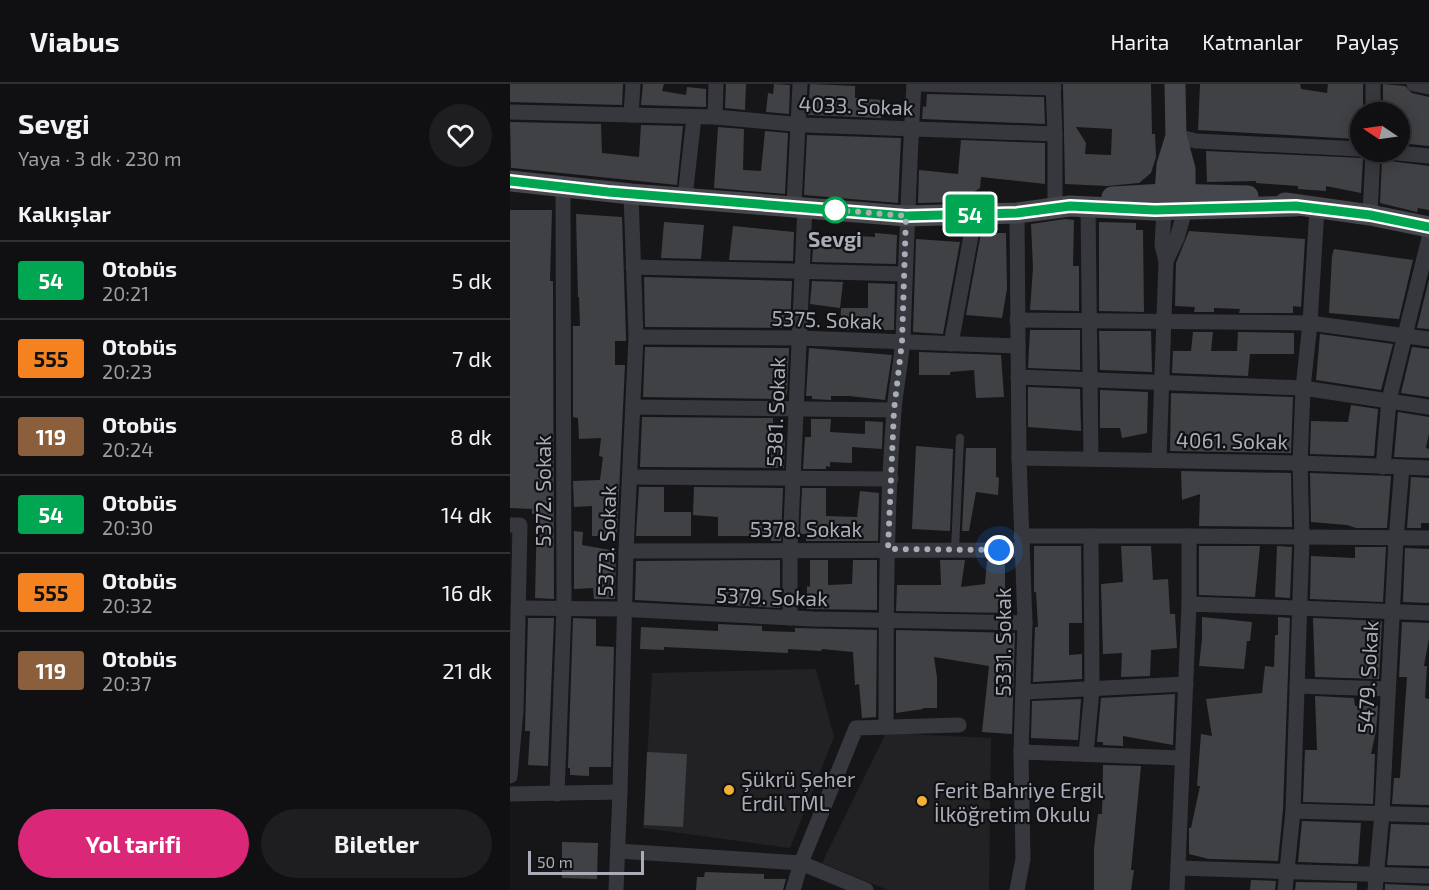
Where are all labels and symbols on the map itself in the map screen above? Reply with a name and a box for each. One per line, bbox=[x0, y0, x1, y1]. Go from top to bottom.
street label: 4033. Sokak bbox=[798, 91, 914, 120]
north arrow bbox=[1350, 102, 1410, 162]
line badge: 54 bbox=[943, 194, 997, 234]
marker: Sevgi bbox=[822, 197, 848, 223]
place label: Sevgi bbox=[808, 226, 862, 251]
street label: 5375. Sokak bbox=[771, 305, 883, 333]
street label: 5381. Sokak bbox=[761, 356, 789, 467]
street label: 4061. Sokak bbox=[1176, 427, 1289, 453]
street label: 5372. Sokak bbox=[530, 435, 555, 547]
street label: 5373. Sokak bbox=[592, 485, 620, 597]
street label: 5378. Sokak bbox=[750, 516, 863, 541]
your location bbox=[984, 535, 1014, 565]
street label: 5379. Sokak bbox=[716, 582, 829, 610]
street label: 5331. Sokak bbox=[990, 587, 1015, 697]
street label: 5479. Sokak bbox=[1352, 620, 1382, 734]
place label: Şükrü Şeher Erdil TML bbox=[741, 766, 856, 815]
place label: Ferit Bahriye Ergil İlköğretim Okulu bbox=[934, 777, 1104, 826]
marker: Şükrü Şeher Erdil TML bbox=[722, 783, 736, 797]
marker: Ferit Bahriye Ergil İlköğretim Okulu bbox=[915, 794, 929, 808]
scale bar bbox=[528, 848, 644, 876]

